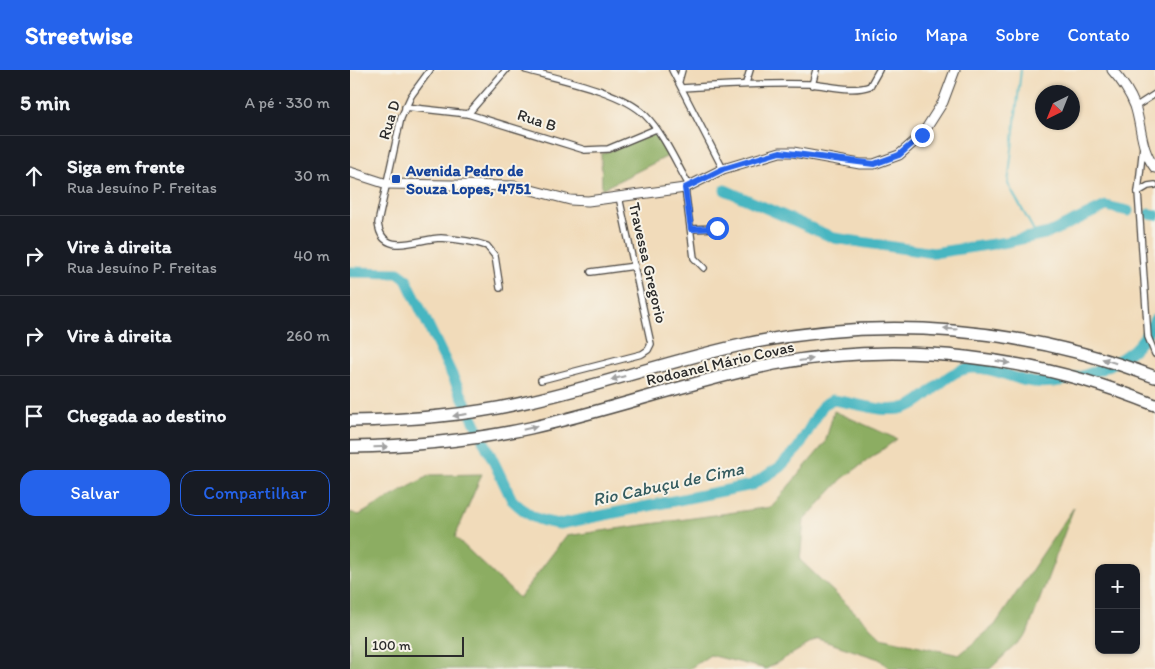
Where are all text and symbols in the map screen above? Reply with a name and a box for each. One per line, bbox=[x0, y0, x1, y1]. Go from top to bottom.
text: Streetwise bbox=[25, 21, 133, 50]
text: Início bbox=[854, 24, 898, 46]
text: Mapa bbox=[926, 24, 968, 46]
text: Sobre bbox=[996, 24, 1040, 46]
text: Contato bbox=[1068, 24, 1130, 46]
north arrow bbox=[1035, 85, 1080, 130]
text: 5 min bbox=[20, 90, 70, 115]
text: A pé · 330 m bbox=[245, 93, 330, 112]
street label: Rua D bbox=[374, 98, 404, 142]
street label: Rua B bbox=[515, 105, 559, 135]
route end bbox=[911, 124, 934, 147]
text: Siga em frente bbox=[67, 155, 185, 178]
place label: Avenida Pedro de Souza Lopes, 4751 bbox=[405, 161, 532, 199]
icon: ahead bbox=[20, 162, 48, 190]
text: 30 m bbox=[294, 166, 330, 185]
marker: Avenida Pedro de Souza Lopes, 4751 bbox=[390, 173, 402, 185]
text: Rua Jesuíno P. Freitas bbox=[67, 178, 217, 197]
street label: Travessa Gregorio bbox=[625, 201, 671, 325]
route start bbox=[706, 217, 729, 240]
text: Vire à direita bbox=[67, 235, 172, 258]
icon: right bbox=[20, 242, 48, 270]
text: 40 m bbox=[293, 246, 330, 265]
text: Rua Jesuíno P. Freitas bbox=[67, 258, 217, 277]
icon: right bbox=[20, 322, 48, 350]
text: Vire à direita bbox=[67, 324, 172, 347]
one-way arrow bbox=[942, 325, 958, 333]
text: 260 m bbox=[286, 326, 330, 345]
street label: Rodoanel Mário Covas bbox=[644, 337, 796, 389]
one-way arrow bbox=[799, 355, 815, 363]
one-way arrow bbox=[1101, 356, 1116, 364]
one-way arrow bbox=[995, 358, 1011, 366]
one-way arrow bbox=[611, 374, 626, 382]
icon: arrive bbox=[20, 402, 48, 430]
text: Chegada ao destino bbox=[67, 404, 226, 427]
one-way arrow bbox=[452, 411, 468, 419]
one-way arrow bbox=[522, 424, 537, 432]
one-way arrow bbox=[374, 443, 390, 451]
water label: Rio Cabuçu de Cima bbox=[591, 457, 747, 511]
button: Salvar bbox=[20, 470, 170, 516]
button: Compartilhar bbox=[180, 470, 330, 516]
map controls bbox=[1095, 564, 1140, 654]
button: + bbox=[1095, 564, 1140, 609]
button: − bbox=[1095, 609, 1140, 654]
scale bar bbox=[365, 634, 464, 657]
text: 100 m bbox=[372, 637, 411, 654]

